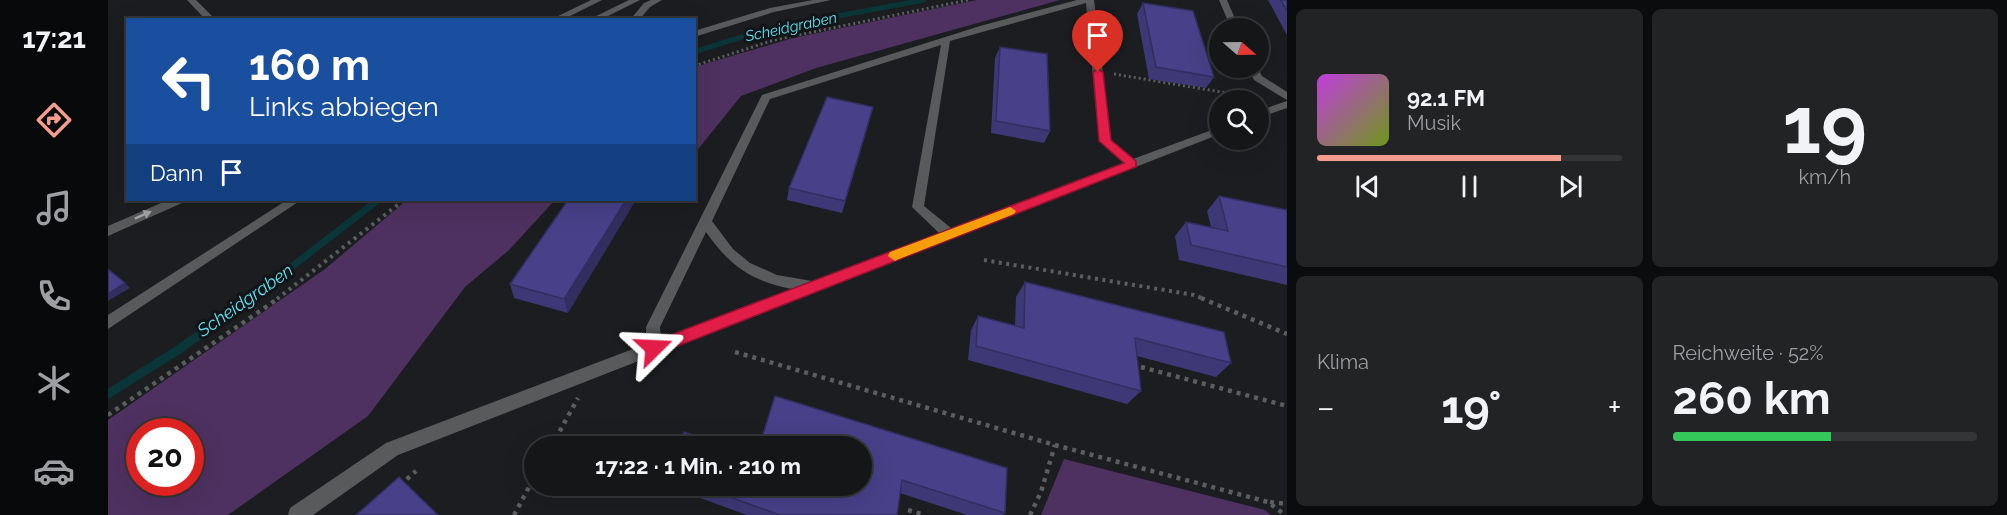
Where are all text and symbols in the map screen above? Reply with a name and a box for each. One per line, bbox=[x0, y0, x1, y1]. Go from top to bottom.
water label: Scheidgraben bbox=[742, 8, 839, 46]
pin bbox=[1072, 10, 1123, 72]
north arrow bbox=[1209, 18, 1269, 78]
map controls bbox=[1209, 18, 1269, 150]
icon: arrive bbox=[1081, 19, 1114, 52]
text: 17:21 bbox=[22, 23, 86, 54]
text: 160 m bbox=[249, 41, 370, 90]
icon: left bbox=[150, 42, 228, 120]
text: 19 bbox=[1783, 80, 1867, 171]
text: 92.1 FM bbox=[1407, 85, 1485, 111]
button: search bbox=[1209, 90, 1269, 150]
text: Links abbiegen bbox=[249, 91, 439, 122]
icon: directions bbox=[33, 99, 75, 141]
text: Musik bbox=[1407, 111, 1461, 135]
icon: arrive bbox=[215, 156, 248, 189]
text: Dann bbox=[150, 160, 203, 186]
text: km/h bbox=[1798, 165, 1851, 189]
icon: previous bbox=[1351, 170, 1384, 203]
icon: pause bbox=[1453, 170, 1486, 203]
icon: next bbox=[1554, 170, 1587, 203]
icon: music bbox=[33, 187, 75, 229]
one-way arrow bbox=[134, 210, 152, 219]
water label: Scheidgraben bbox=[192, 259, 297, 341]
icon: phone bbox=[33, 275, 75, 317]
position arrow bbox=[622, 316, 686, 380]
text: Reichweite · 52% bbox=[1673, 341, 1824, 365]
text: Klima bbox=[1317, 350, 1369, 374]
icon: climate bbox=[33, 362, 75, 404]
text: 260 km bbox=[1673, 372, 1831, 425]
text: 19° bbox=[1441, 381, 1501, 434]
text: − bbox=[1317, 388, 1335, 427]
text: + bbox=[1608, 388, 1622, 427]
speed limit sign: 20 bbox=[126, 418, 204, 496]
icon: car bbox=[33, 450, 75, 492]
text: 17:22 · 1 Min. · 210 m bbox=[595, 453, 801, 479]

